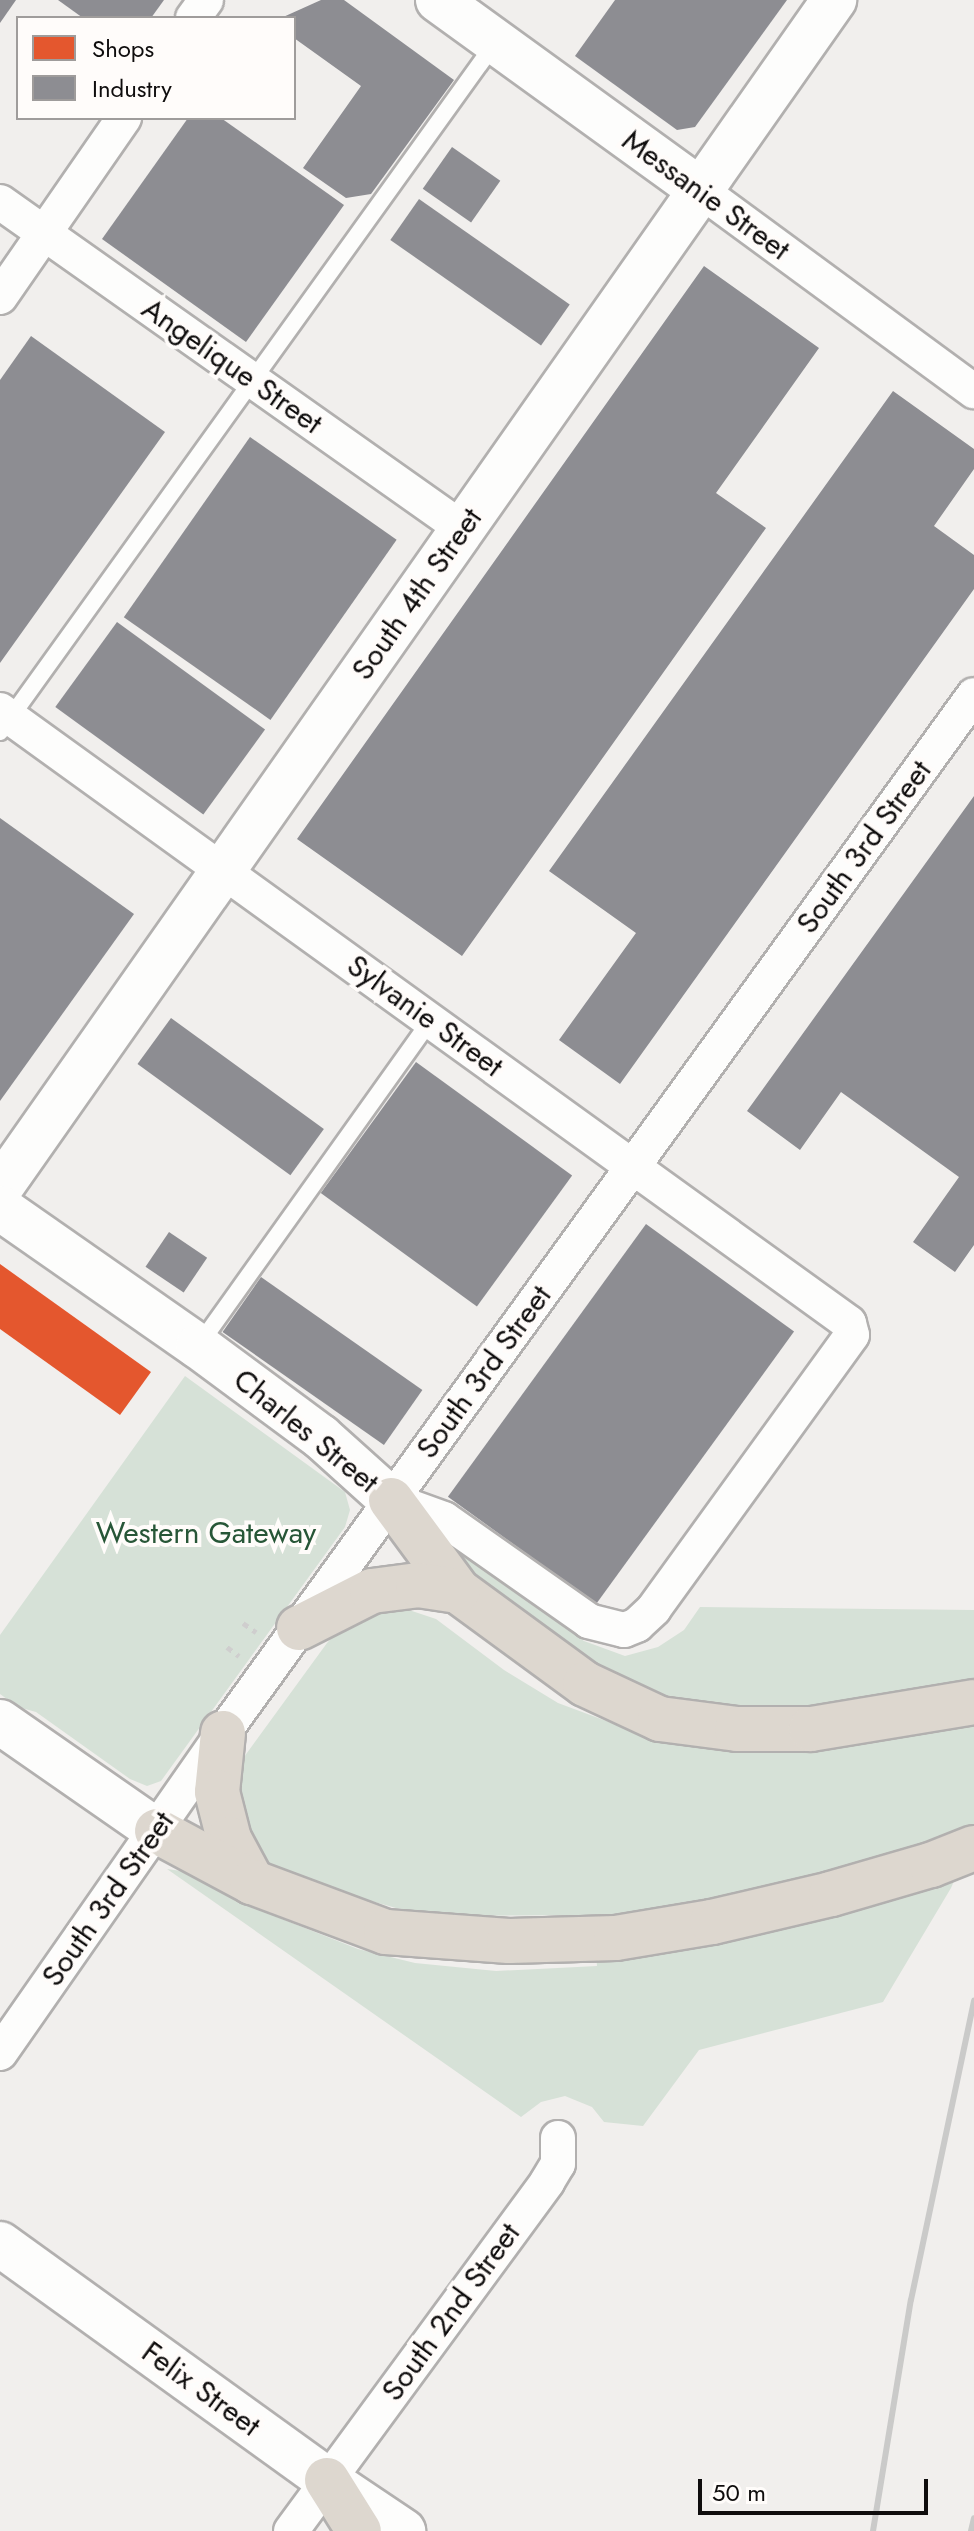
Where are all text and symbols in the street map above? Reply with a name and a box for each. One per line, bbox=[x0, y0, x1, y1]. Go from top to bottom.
legend bbox=[16, 16, 296, 120]
text: Shops bbox=[92, 31, 154, 66]
text: Industry bbox=[92, 71, 172, 106]
street label: Messanie Street bbox=[615, 122, 797, 268]
street label: Angelique Street bbox=[135, 291, 329, 441]
street label: South 4th Street bbox=[344, 501, 490, 687]
street label: South 3rd Street bbox=[789, 754, 939, 940]
street label: Sylvanie Street bbox=[340, 947, 510, 1085]
street label: South 3rd Street bbox=[409, 1279, 559, 1465]
street label: Charles Street bbox=[226, 1362, 386, 1500]
park label: Western Gateway bbox=[96, 1515, 316, 1551]
street label: South 3rd Street bbox=[35, 1805, 181, 1993]
street label: South 2nd Street bbox=[374, 2216, 528, 2408]
street label: Felix Street bbox=[135, 2334, 267, 2444]
scale bar bbox=[702, 2463, 932, 2513]
text: 50 m bbox=[712, 2475, 766, 2510]

